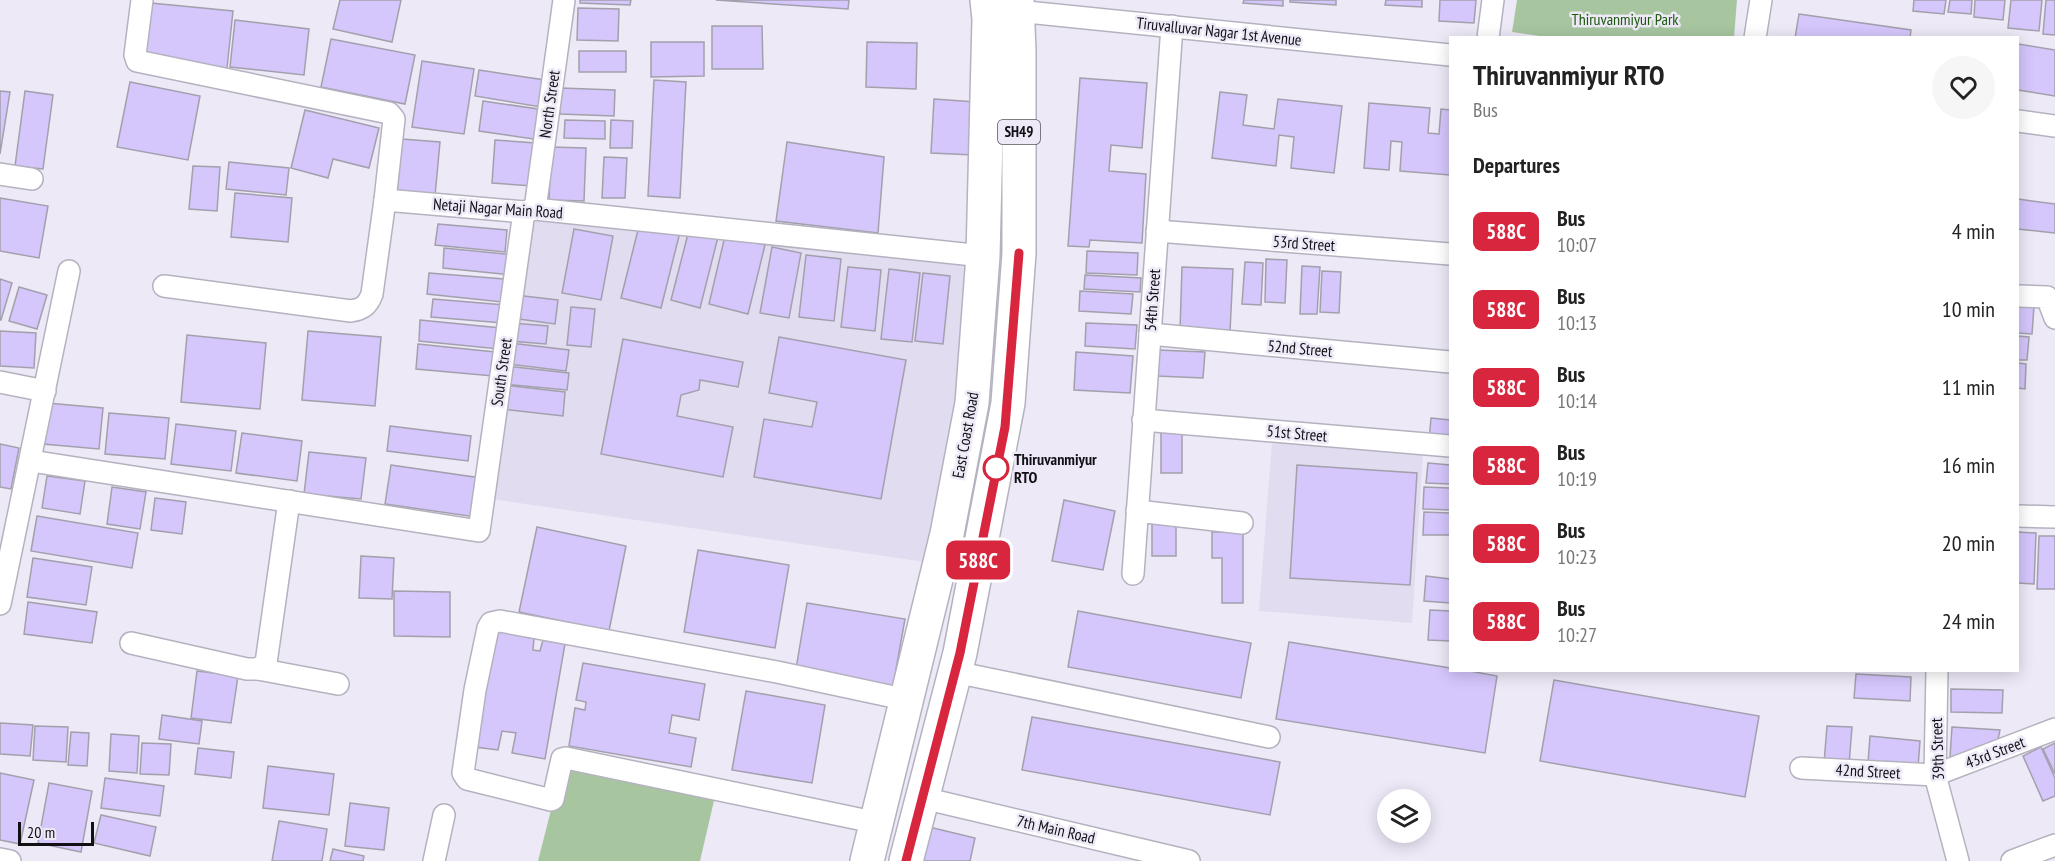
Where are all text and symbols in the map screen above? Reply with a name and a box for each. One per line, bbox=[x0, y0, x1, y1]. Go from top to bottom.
park label: Thiruvanmiyur Park bbox=[1571, 9, 1679, 29]
street label: Tiruvalluvar Nagar 1st Avenue bbox=[1135, 12, 1303, 50]
text: Thiruvanmiyur RTO bbox=[1473, 56, 1665, 93]
button: heart bbox=[1932, 56, 1995, 119]
street label: North Street bbox=[534, 68, 564, 139]
text: Bus bbox=[1473, 97, 1498, 123]
road number: SH49 bbox=[998, 120, 1040, 144]
text: Departures bbox=[1473, 151, 1560, 179]
street label: Netaji Nagar Main Road bbox=[432, 193, 564, 223]
text: Bus bbox=[1557, 204, 1585, 232]
text: 4 min bbox=[1952, 217, 1995, 245]
text: 588C bbox=[1486, 218, 1526, 245]
street label: 53rd Street bbox=[1272, 231, 1336, 255]
text: 10:07 bbox=[1557, 232, 1597, 258]
street label: 54th Street bbox=[1140, 268, 1164, 332]
text: Bus bbox=[1557, 282, 1585, 310]
text: 10 min bbox=[1942, 295, 1995, 323]
text: 588C bbox=[1486, 296, 1526, 323]
text: 10:13 bbox=[1557, 310, 1597, 336]
street label: 52nd Street bbox=[1267, 335, 1334, 361]
street label: South Street bbox=[486, 336, 516, 407]
text: Bus bbox=[1557, 360, 1585, 388]
text: 11 min bbox=[1942, 373, 1995, 401]
text: 588C bbox=[1486, 374, 1526, 401]
text: 10:14 bbox=[1557, 388, 1597, 414]
street label: East Coast Road bbox=[948, 390, 982, 480]
street label: 51st Street bbox=[1266, 420, 1329, 446]
text: Bus bbox=[1557, 438, 1585, 466]
place label: Thiruvanmiyur RTO bbox=[1014, 449, 1097, 487]
text: 16 min bbox=[1942, 451, 1995, 479]
text: 588C bbox=[1486, 452, 1526, 479]
marker: Thiruvanmiyur RTO bbox=[983, 455, 1009, 481]
text: 10:19 bbox=[1557, 466, 1597, 492]
text: Bus bbox=[1557, 516, 1585, 544]
text: 20 min bbox=[1942, 529, 1995, 557]
text: 588C bbox=[1486, 530, 1526, 557]
line badge: 588C bbox=[936, 540, 1020, 580]
text: 10:23 bbox=[1557, 544, 1597, 570]
text: 588C bbox=[958, 547, 998, 574]
text: Bus bbox=[1557, 594, 1585, 622]
text: 24 min bbox=[1942, 607, 1995, 635]
text: 588C bbox=[1486, 608, 1526, 635]
text: 10:27 bbox=[1557, 622, 1597, 648]
street label: 39th Street bbox=[1926, 717, 1948, 781]
street label: 43rd Street bbox=[1962, 731, 2028, 772]
street label: 42nd Street bbox=[1835, 759, 1902, 783]
map controls bbox=[1377, 789, 1431, 843]
button: layers bbox=[1377, 789, 1431, 843]
street label: 7th Main Road bbox=[1015, 810, 1097, 848]
scale bar bbox=[18, 819, 94, 846]
text: 20 m bbox=[27, 822, 55, 842]

